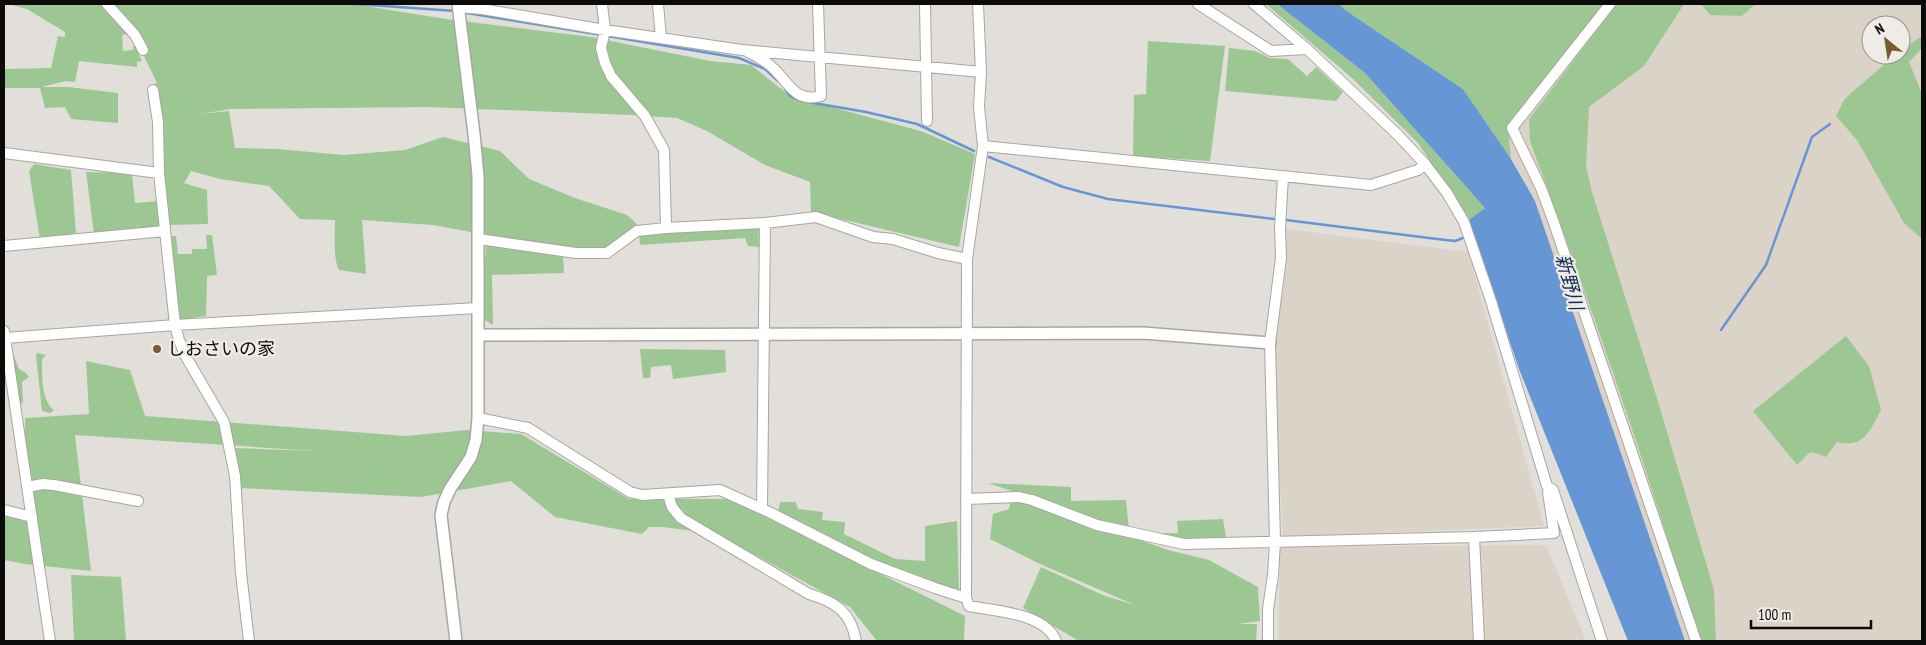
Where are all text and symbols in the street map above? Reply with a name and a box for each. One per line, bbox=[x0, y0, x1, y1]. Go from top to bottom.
north arrow bbox=[1861, 15, 1911, 65]
text: N bbox=[1872, 19, 1887, 38]
water label: 新野川 bbox=[1551, 251, 1589, 315]
place label: しおさいの家 bbox=[167, 337, 275, 360]
marker: しおさいの家 bbox=[151, 343, 163, 355]
scale bar bbox=[1751, 598, 1871, 630]
text: 100 m bbox=[1758, 605, 1791, 624]

